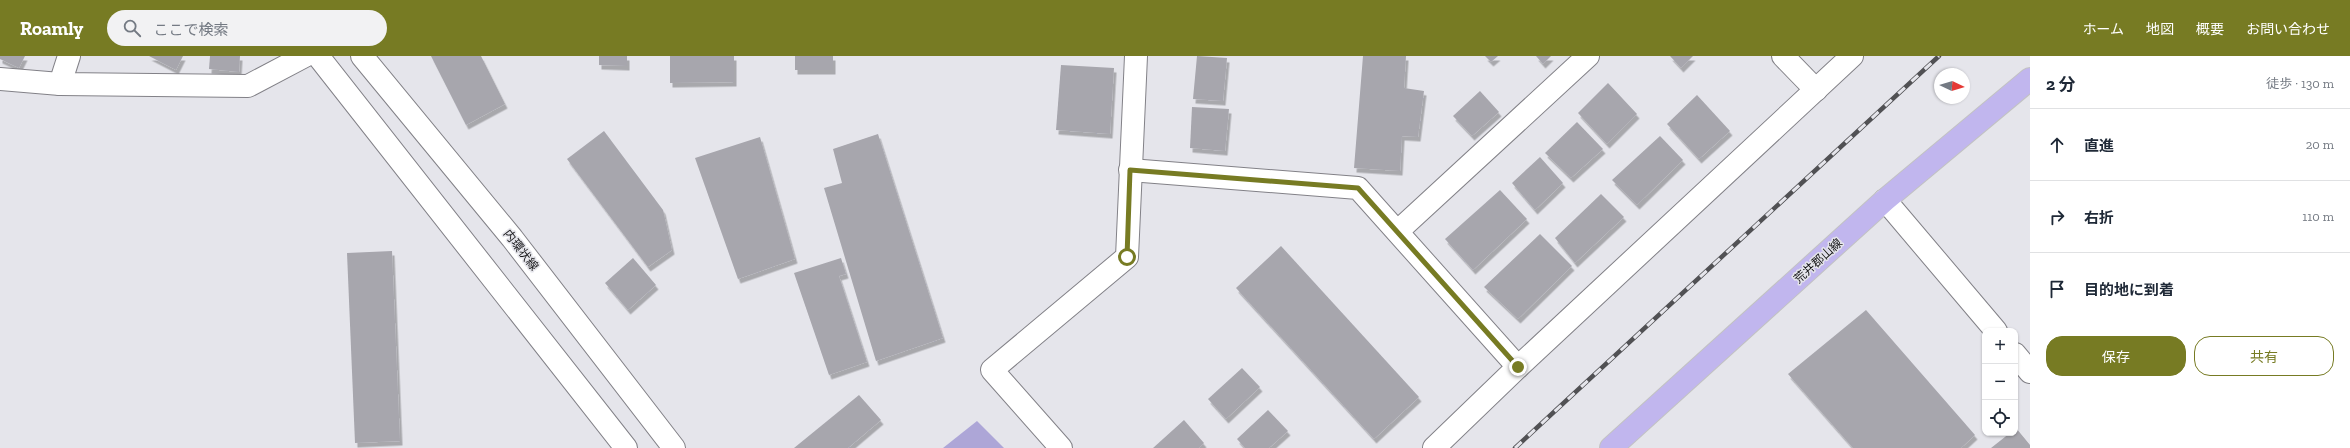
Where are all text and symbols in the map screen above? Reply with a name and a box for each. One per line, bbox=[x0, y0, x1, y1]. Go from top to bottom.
search box bbox=[107, 10, 387, 46]
text: Roamly bbox=[20, 17, 83, 40]
icon: search bbox=[121, 17, 143, 39]
text: ここで検索 bbox=[153, 21, 228, 39]
text: ホーム bbox=[2082, 21, 2124, 38]
text: 地図 bbox=[2146, 21, 2174, 38]
text: 概要 bbox=[2196, 21, 2224, 38]
text: お問い合わせ bbox=[2246, 21, 2330, 38]
north arrow bbox=[1934, 68, 1970, 104]
text: 2 分 bbox=[2046, 74, 2075, 94]
text: 徒歩 · 130 m bbox=[2266, 76, 2334, 91]
icon: ahead bbox=[2046, 134, 2068, 156]
text: 直進 bbox=[2084, 137, 2114, 155]
text: 20 m bbox=[2306, 137, 2334, 152]
icon: right bbox=[2046, 206, 2068, 228]
text: 右折 bbox=[2084, 209, 2114, 227]
text: 110 m bbox=[2302, 209, 2334, 224]
street label: 内環状線 bbox=[501, 227, 541, 273]
street label: 荒井郡山線 bbox=[1791, 236, 1845, 286]
route start bbox=[1118, 248, 1136, 266]
icon: arrive bbox=[2046, 278, 2068, 300]
text: 目的地に到着 bbox=[2084, 281, 2174, 299]
map controls bbox=[1982, 328, 2018, 436]
button: + bbox=[1982, 328, 2018, 364]
button: 保存 bbox=[2046, 336, 2186, 376]
button: 共有 bbox=[2194, 336, 2334, 376]
route end bbox=[1509, 358, 1527, 376]
button: − bbox=[1982, 364, 2018, 400]
button: locate bbox=[1982, 400, 2018, 436]

